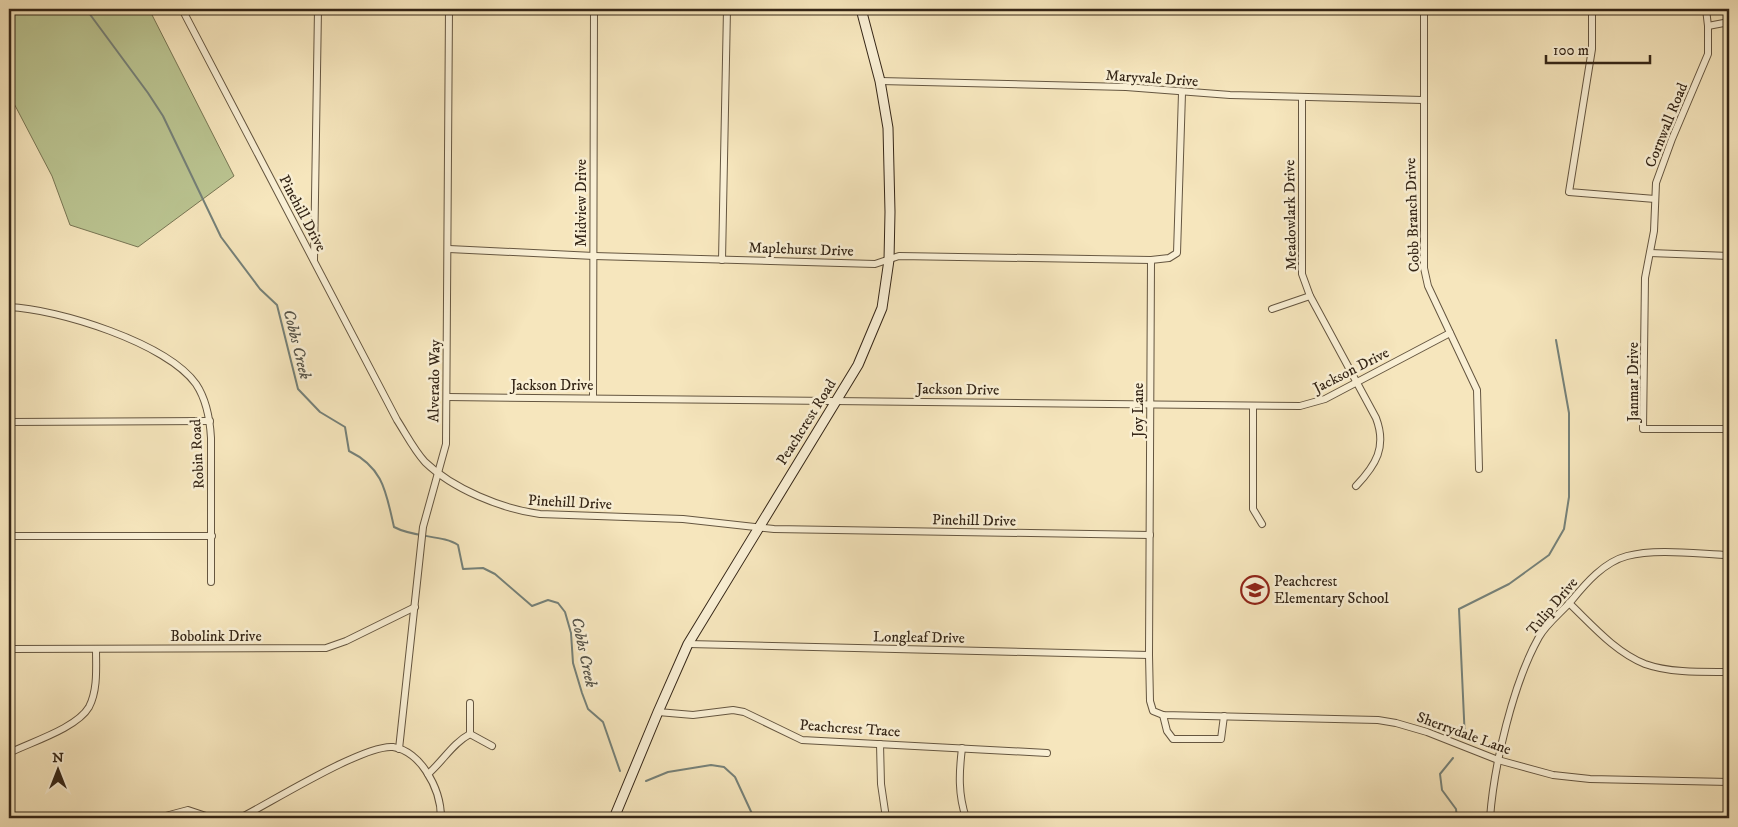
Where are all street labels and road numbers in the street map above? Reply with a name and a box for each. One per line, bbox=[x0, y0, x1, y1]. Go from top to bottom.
street label: Maryvale Drive bbox=[1105, 66, 1199, 91]
street label: Cornwall Road bbox=[1641, 80, 1692, 170]
street label: Cobb Branch Drive bbox=[1401, 157, 1424, 273]
street label: Midview Drive bbox=[572, 159, 591, 247]
street label: Meadowlark Drive bbox=[1280, 160, 1301, 270]
street label: Pinehill Drive bbox=[274, 172, 331, 255]
street label: Maplehurst Drive bbox=[748, 238, 854, 261]
street label: Alverado Way bbox=[424, 339, 445, 423]
street label: Janmar Drive bbox=[1624, 342, 1643, 424]
street label: Jackson Drive bbox=[1308, 343, 1392, 399]
street label: Peachcrest Road bbox=[772, 375, 841, 469]
street label: Jackson Drive bbox=[509, 376, 593, 395]
street label: Jackson Drive bbox=[914, 379, 1000, 400]
street label: Joy Lane bbox=[1129, 383, 1148, 439]
street label: Robin Road bbox=[186, 418, 209, 490]
street label: Pinehill Drive bbox=[528, 491, 612, 514]
street label: Pinehill Drive bbox=[932, 510, 1016, 531]
street label: Tulip Drive bbox=[1523, 573, 1582, 639]
street label: Bobolink Drive bbox=[170, 627, 262, 646]
street label: Longleaf Drive bbox=[873, 627, 965, 648]
street label: Sherrydale Lane bbox=[1414, 708, 1514, 759]
street label: Peachcrest Trace bbox=[799, 715, 901, 742]

